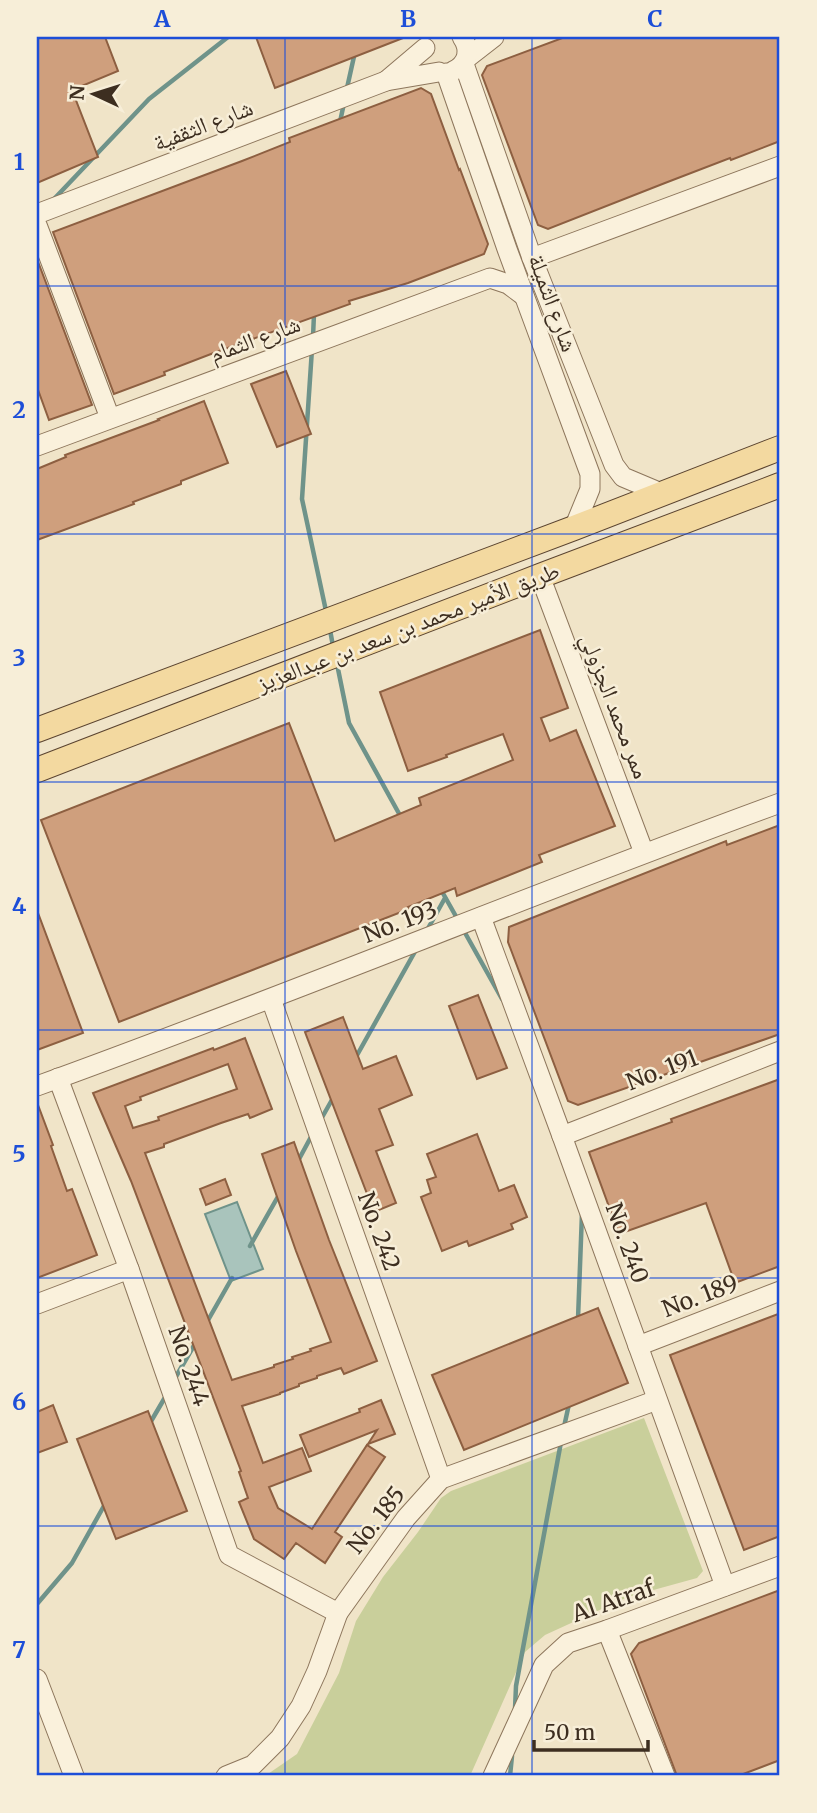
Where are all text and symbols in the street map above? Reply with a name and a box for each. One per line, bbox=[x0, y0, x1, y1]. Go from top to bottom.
text: A bbox=[153, 4, 171, 33]
text: B bbox=[400, 4, 416, 33]
text: C bbox=[647, 4, 663, 33]
north arrow bbox=[60, 60, 130, 130]
text: N bbox=[65, 84, 90, 101]
street label: شارع الثقفية bbox=[149, 92, 257, 158]
text: 1 bbox=[14, 147, 25, 176]
street label: شارع الثميلة bbox=[522, 250, 584, 356]
street label: شارع الثمام bbox=[206, 309, 305, 370]
text: 2 bbox=[12, 395, 26, 424]
street label: طريق الأمير محمد بن سعد بن عبدالعزيز bbox=[251, 555, 563, 698]
street label: ممر محمد الجزولي bbox=[570, 629, 656, 784]
text: 3 bbox=[12, 643, 26, 672]
text: 4 bbox=[12, 891, 27, 920]
street label: No. 193 bbox=[359, 894, 441, 949]
street label: No. 191 bbox=[622, 1043, 702, 1096]
text: 5 bbox=[12, 1139, 26, 1168]
street label: No. 242 bbox=[352, 1188, 407, 1274]
street label: No. 240 bbox=[600, 1199, 655, 1287]
street label: No. 189 bbox=[658, 1268, 742, 1323]
street label: No. 244 bbox=[162, 1322, 217, 1410]
text: 6 bbox=[12, 1387, 26, 1416]
street label: No. 185 bbox=[340, 1480, 411, 1559]
street label: Al Atraf bbox=[567, 1573, 659, 1628]
text: 7 bbox=[12, 1635, 26, 1664]
scale bar bbox=[534, 1708, 647, 1752]
text: 50 m bbox=[544, 1719, 595, 1746]

